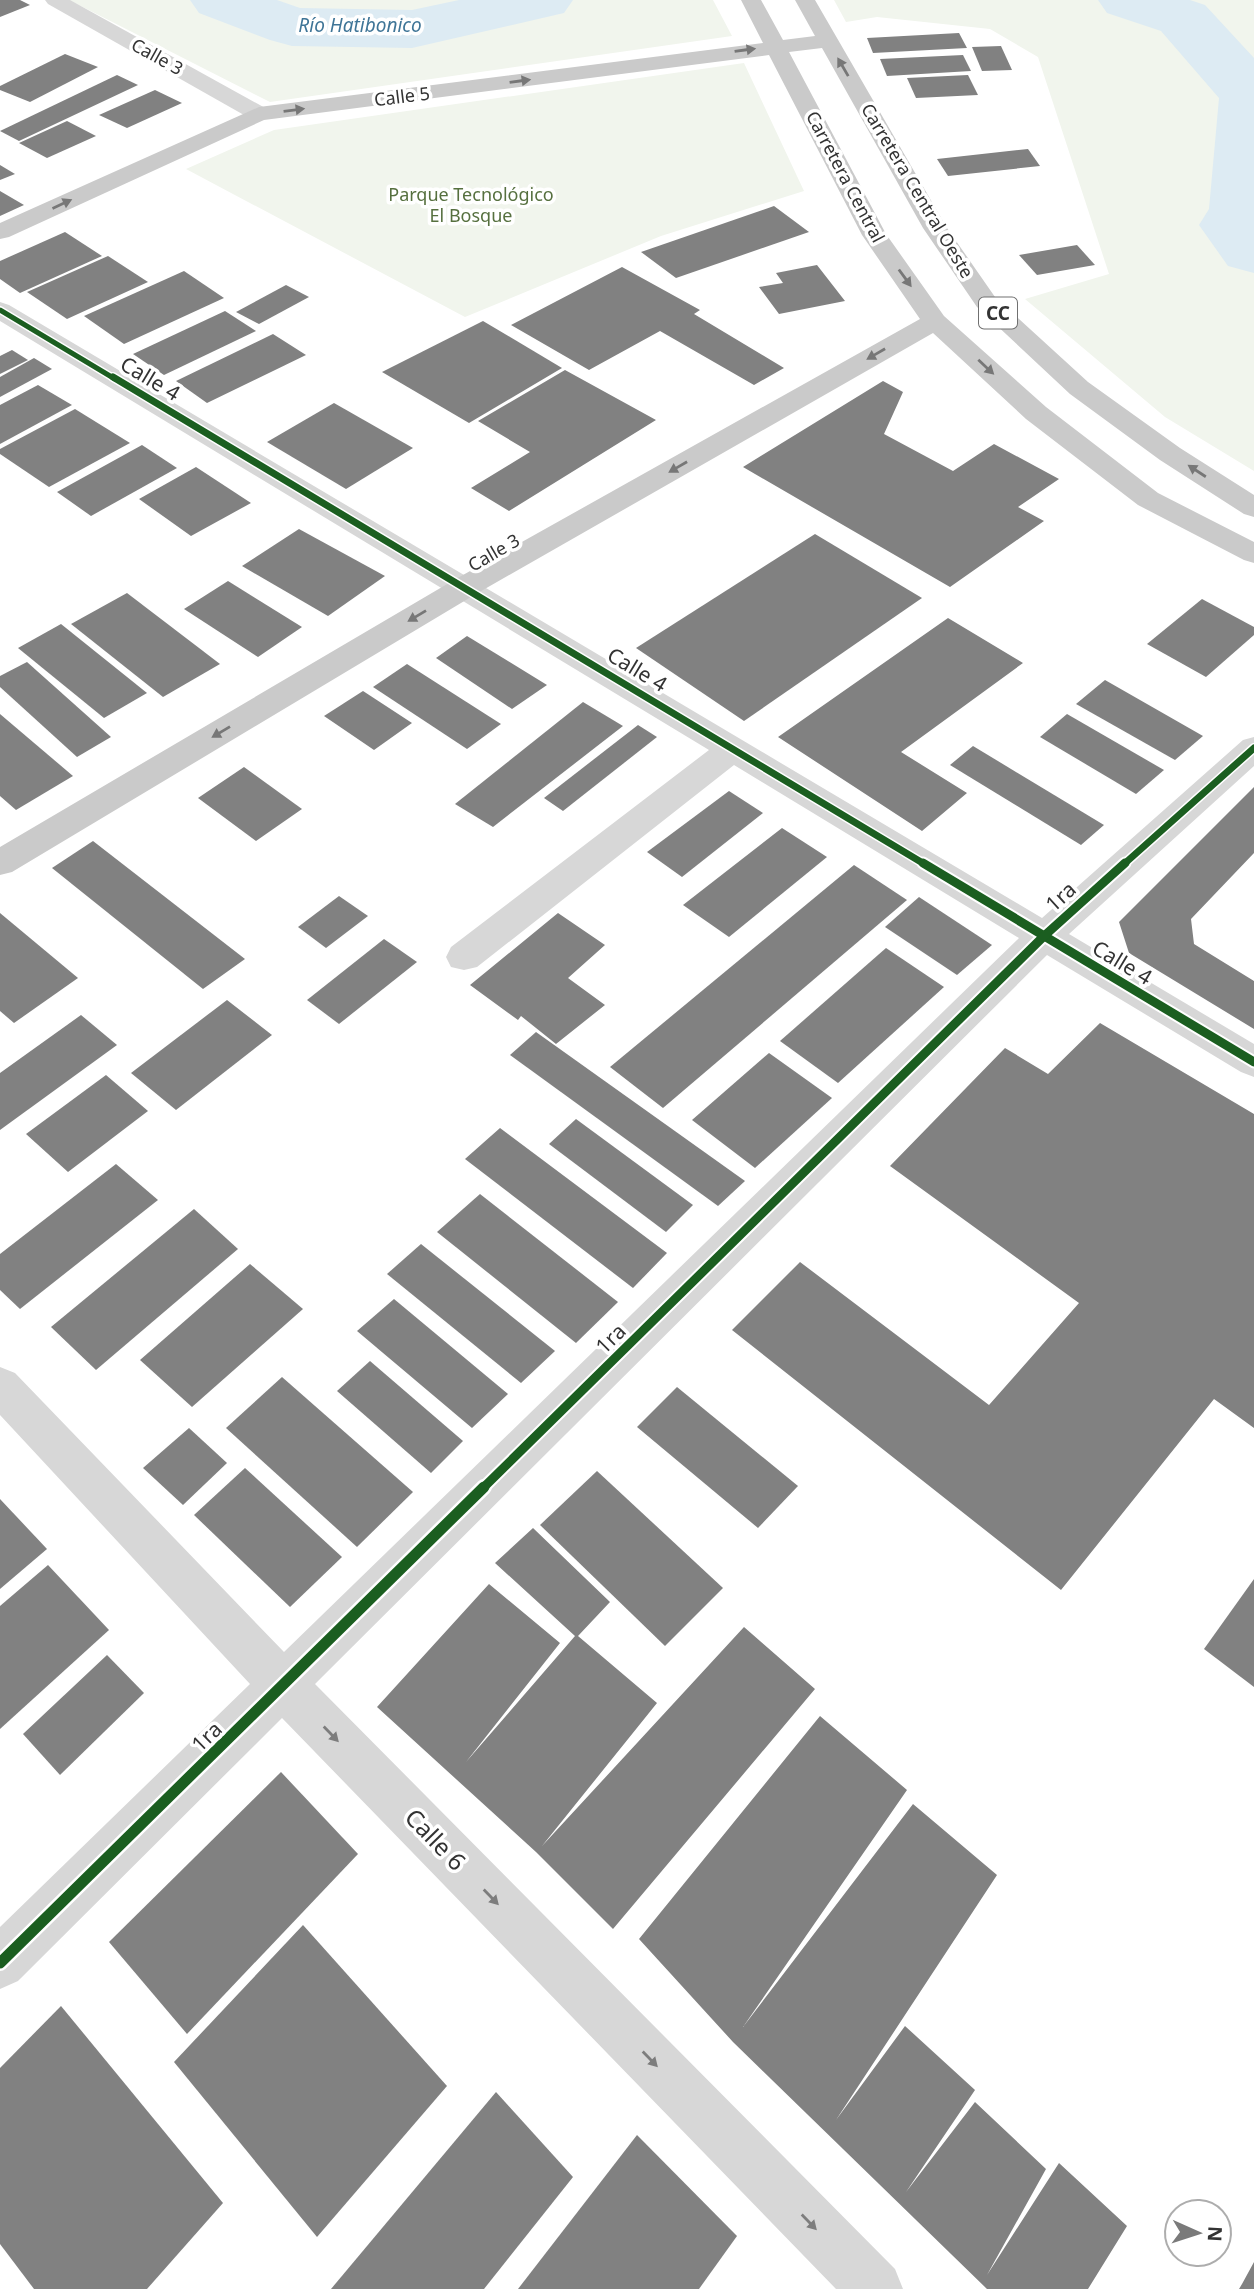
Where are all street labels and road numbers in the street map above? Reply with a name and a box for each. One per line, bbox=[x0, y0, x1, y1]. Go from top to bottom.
street label: Calle 3 bbox=[127, 32, 188, 80]
street label: Calle 5 bbox=[373, 81, 431, 111]
street label: Carretera Central Oeste bbox=[856, 99, 980, 282]
street label: Carretera Central bbox=[801, 107, 891, 246]
road number: CC bbox=[979, 298, 1017, 328]
street label: Calle 4 bbox=[115, 349, 186, 407]
street label: Calle 3 bbox=[463, 528, 524, 576]
street label: Calle 4 bbox=[602, 640, 673, 698]
street label: 1ra bbox=[1039, 875, 1082, 917]
street label: Calle 4 bbox=[1087, 933, 1158, 991]
street label: 1ra bbox=[589, 1317, 632, 1360]
street label: 1ra bbox=[185, 1715, 228, 1757]
street label: Calle 6 bbox=[398, 1801, 474, 1877]

